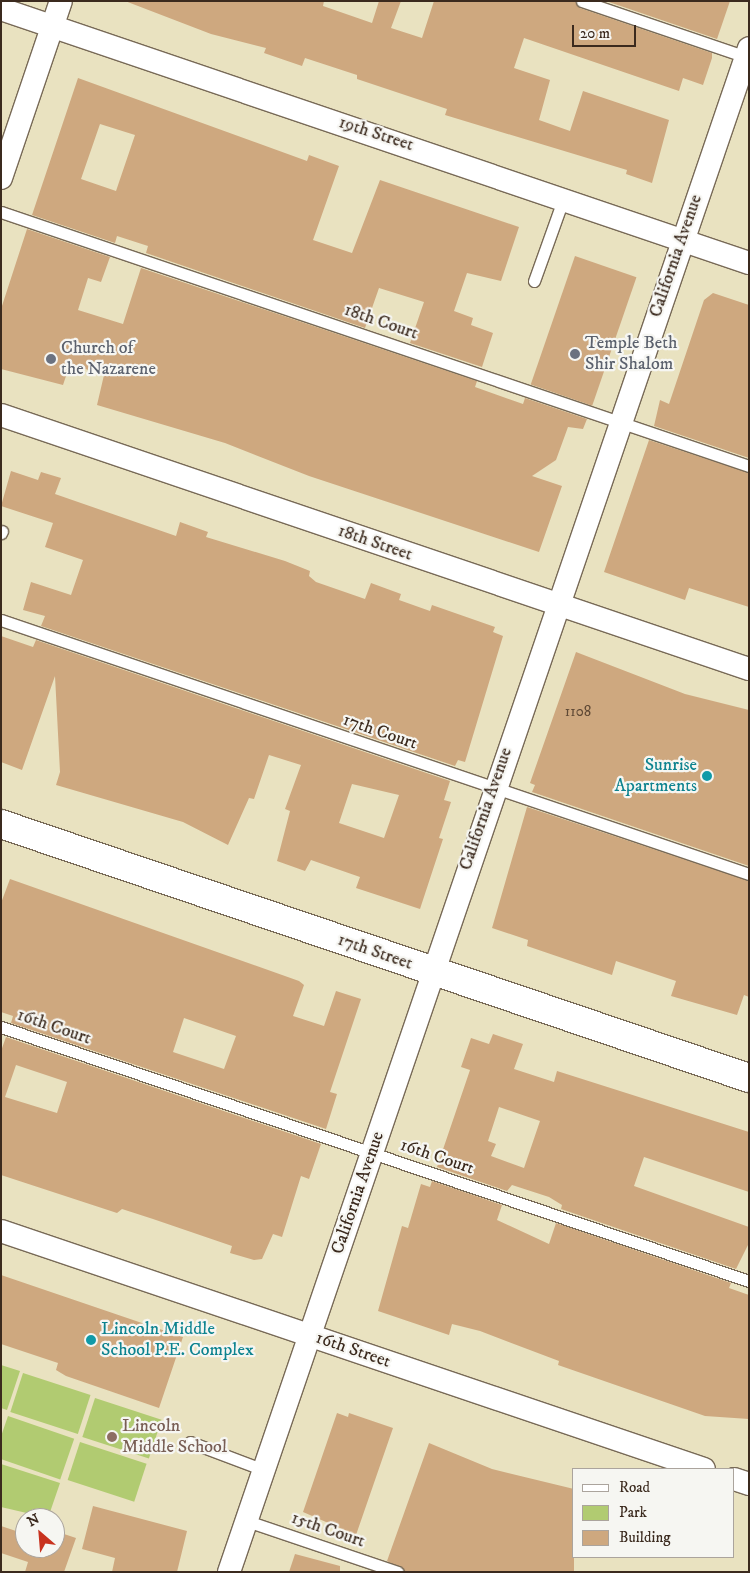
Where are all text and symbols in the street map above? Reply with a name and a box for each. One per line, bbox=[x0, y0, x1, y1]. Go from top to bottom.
scale bar bbox=[575, 15, 639, 47]
text: 20 m bbox=[580, 24, 610, 43]
street label: 19th Street bbox=[336, 112, 416, 156]
street label: California Avenue bbox=[645, 192, 707, 320]
street label: 18th Court bbox=[341, 299, 421, 345]
place label: Temple Beth Shir Shalom bbox=[585, 333, 677, 376]
place label: Church of the Nazarene bbox=[61, 338, 156, 380]
marker: Temple Beth Shir Shalom bbox=[569, 348, 581, 360]
marker: Church of the Nazarene bbox=[45, 353, 57, 365]
street label: 18th Street bbox=[335, 520, 415, 566]
house number: 1108 bbox=[565, 703, 591, 721]
street label: 17th Court bbox=[340, 709, 420, 755]
street label: California Avenue bbox=[455, 745, 517, 873]
place label: Sunrise Apartments bbox=[614, 755, 697, 798]
marker: Sunrise Apartments bbox=[701, 770, 713, 782]
street label: 17th Street bbox=[335, 929, 415, 975]
street label: 16th Court bbox=[14, 1004, 94, 1050]
street label: California Avenue bbox=[327, 1129, 389, 1257]
street label: 16th Court bbox=[397, 1134, 477, 1180]
place label: Lincoln Middle School P.E. Complex bbox=[101, 1319, 254, 1362]
street label: 16th Street bbox=[313, 1327, 393, 1373]
marker: Lincoln Middle School P.E. Complex bbox=[85, 1334, 97, 1346]
place label: Lincoln Middle School bbox=[122, 1416, 227, 1458]
marker: Lincoln Middle School bbox=[106, 1431, 118, 1443]
legend bbox=[572, 1468, 735, 1558]
text: Road bbox=[619, 1478, 650, 1497]
text: Park bbox=[619, 1503, 647, 1522]
street label: 15th Court bbox=[288, 1507, 368, 1553]
north arrow bbox=[15, 1508, 65, 1558]
text: N bbox=[24, 1510, 43, 1531]
text: Building bbox=[619, 1528, 671, 1547]

